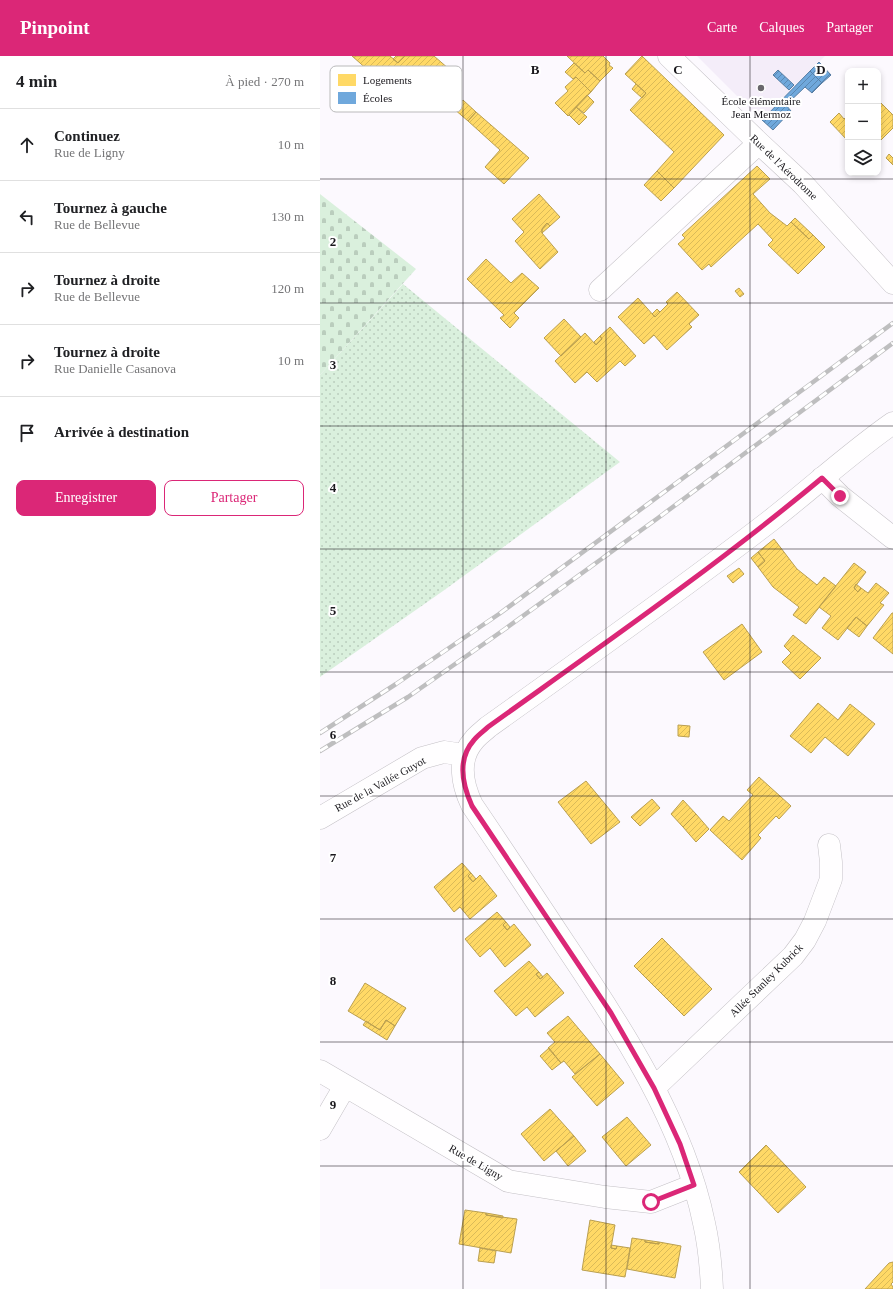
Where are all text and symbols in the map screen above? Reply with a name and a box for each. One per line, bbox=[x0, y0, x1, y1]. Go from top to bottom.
text: Pinpoint bbox=[20, 17, 90, 38]
text: Carte bbox=[707, 20, 737, 35]
text: Calques bbox=[759, 20, 804, 35]
text: Partager bbox=[826, 20, 873, 35]
text: B bbox=[531, 62, 540, 77]
text: C bbox=[673, 62, 683, 77]
text: D bbox=[816, 62, 826, 77]
legend bbox=[330, 66, 462, 112]
map controls bbox=[845, 68, 881, 176]
button: + bbox=[845, 68, 881, 104]
text: 4 min bbox=[16, 72, 57, 91]
text: À pied · 270 m bbox=[225, 74, 304, 89]
text: Logements bbox=[363, 74, 412, 86]
marker: École élémentaire Jean Mermoz bbox=[756, 83, 766, 93]
text: Écoles bbox=[363, 92, 392, 104]
place label: École élémentaire Jean Mermoz bbox=[721, 95, 801, 120]
button: − bbox=[845, 104, 881, 140]
text: Continuez bbox=[54, 128, 120, 144]
street label: Rue de l'Aérodrome bbox=[748, 132, 820, 202]
icon: ahead bbox=[16, 134, 38, 156]
text: 10 m bbox=[278, 137, 304, 152]
button: layers bbox=[845, 140, 881, 176]
text: Rue de Ligny bbox=[54, 145, 125, 160]
text: Tournez à gauche bbox=[54, 200, 167, 216]
icon: left bbox=[16, 206, 38, 228]
text: 130 m bbox=[271, 209, 304, 224]
text: Rue de Bellevue bbox=[54, 217, 140, 232]
text: 2 bbox=[330, 234, 336, 249]
text: Tournez à droite bbox=[54, 272, 160, 288]
icon: right bbox=[16, 278, 38, 300]
text: 120 m bbox=[271, 281, 304, 296]
text: Rue de Bellevue bbox=[54, 289, 140, 304]
text: Tournez à droite bbox=[54, 344, 160, 360]
icon: right bbox=[16, 350, 38, 372]
text: 10 m bbox=[278, 353, 304, 368]
text: 3 bbox=[330, 357, 337, 372]
text: Rue Danielle Casanova bbox=[54, 361, 176, 376]
icon: arrive bbox=[16, 422, 38, 444]
text: Arrivée à destination bbox=[54, 424, 189, 440]
button: Enregistrer bbox=[16, 480, 156, 516]
button: Partager bbox=[164, 480, 304, 516]
text: 4 bbox=[330, 480, 337, 495]
route end bbox=[831, 487, 849, 505]
text: 5 bbox=[330, 603, 337, 618]
text: 6 bbox=[330, 727, 337, 742]
street label: Rue de la Vallée Guyot bbox=[333, 754, 427, 814]
text: 7 bbox=[330, 850, 337, 865]
street label: Allée Stanley Kubrick bbox=[727, 941, 805, 1019]
text: 8 bbox=[330, 973, 337, 988]
text: 9 bbox=[330, 1097, 337, 1112]
street label: Rue de Ligny bbox=[447, 1142, 505, 1182]
route start bbox=[642, 1193, 660, 1211]

